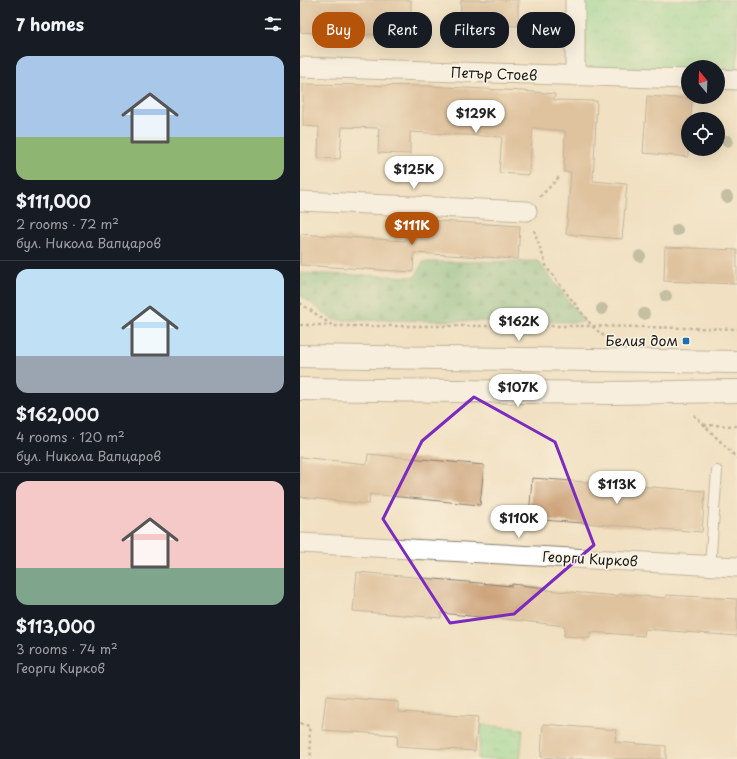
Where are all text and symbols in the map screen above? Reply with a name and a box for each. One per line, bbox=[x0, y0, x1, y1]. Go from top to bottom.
text: 7 homes bbox=[16, 11, 84, 37]
chip: Buy bbox=[312, 12, 365, 48]
chip: Rent bbox=[373, 12, 432, 48]
chip: Filters bbox=[440, 12, 509, 48]
chip: New bbox=[517, 12, 575, 48]
icon: filters bbox=[262, 13, 284, 35]
north arrow bbox=[681, 60, 725, 104]
map controls bbox=[681, 60, 725, 156]
street label: Петър Стоев bbox=[450, 61, 538, 86]
icon: home bbox=[114, 82, 186, 154]
pin: $129K bbox=[448, 100, 504, 134]
text: $129K bbox=[456, 103, 496, 122]
button: locate bbox=[681, 112, 725, 156]
pin: $125K bbox=[386, 156, 442, 190]
text: $125K bbox=[394, 159, 434, 178]
text: $111,000 bbox=[16, 188, 91, 214]
pin: $111K bbox=[384, 212, 440, 246]
text: 2 rooms · 72 m² bbox=[16, 214, 119, 233]
text: $111K bbox=[394, 215, 430, 234]
text: бул. Никола Вапцаров bbox=[16, 233, 161, 252]
icon: home bbox=[114, 295, 186, 367]
pin: $162K bbox=[491, 308, 547, 342]
text: $162K bbox=[498, 311, 540, 330]
place label: Белия дом bbox=[606, 330, 678, 351]
marker: Белия дом bbox=[681, 336, 691, 346]
pin: $107K bbox=[490, 374, 546, 408]
text: $107K bbox=[498, 377, 538, 396]
text: $162,000 bbox=[16, 401, 99, 427]
text: 4 rooms · 120 m² bbox=[16, 427, 125, 446]
text: бул. Никола Вапцаров bbox=[16, 446, 161, 465]
pin: $113K bbox=[589, 471, 645, 505]
text: $113K bbox=[598, 474, 636, 493]
pin: $110K bbox=[491, 505, 547, 539]
icon: home bbox=[114, 507, 186, 579]
text: $110K bbox=[499, 508, 539, 527]
street label: Георги Кирков bbox=[542, 546, 638, 571]
text: $113,000 bbox=[16, 613, 95, 639]
text: 3 rooms · 74 m² bbox=[16, 639, 118, 658]
text: Георги Кирков bbox=[16, 658, 105, 677]

